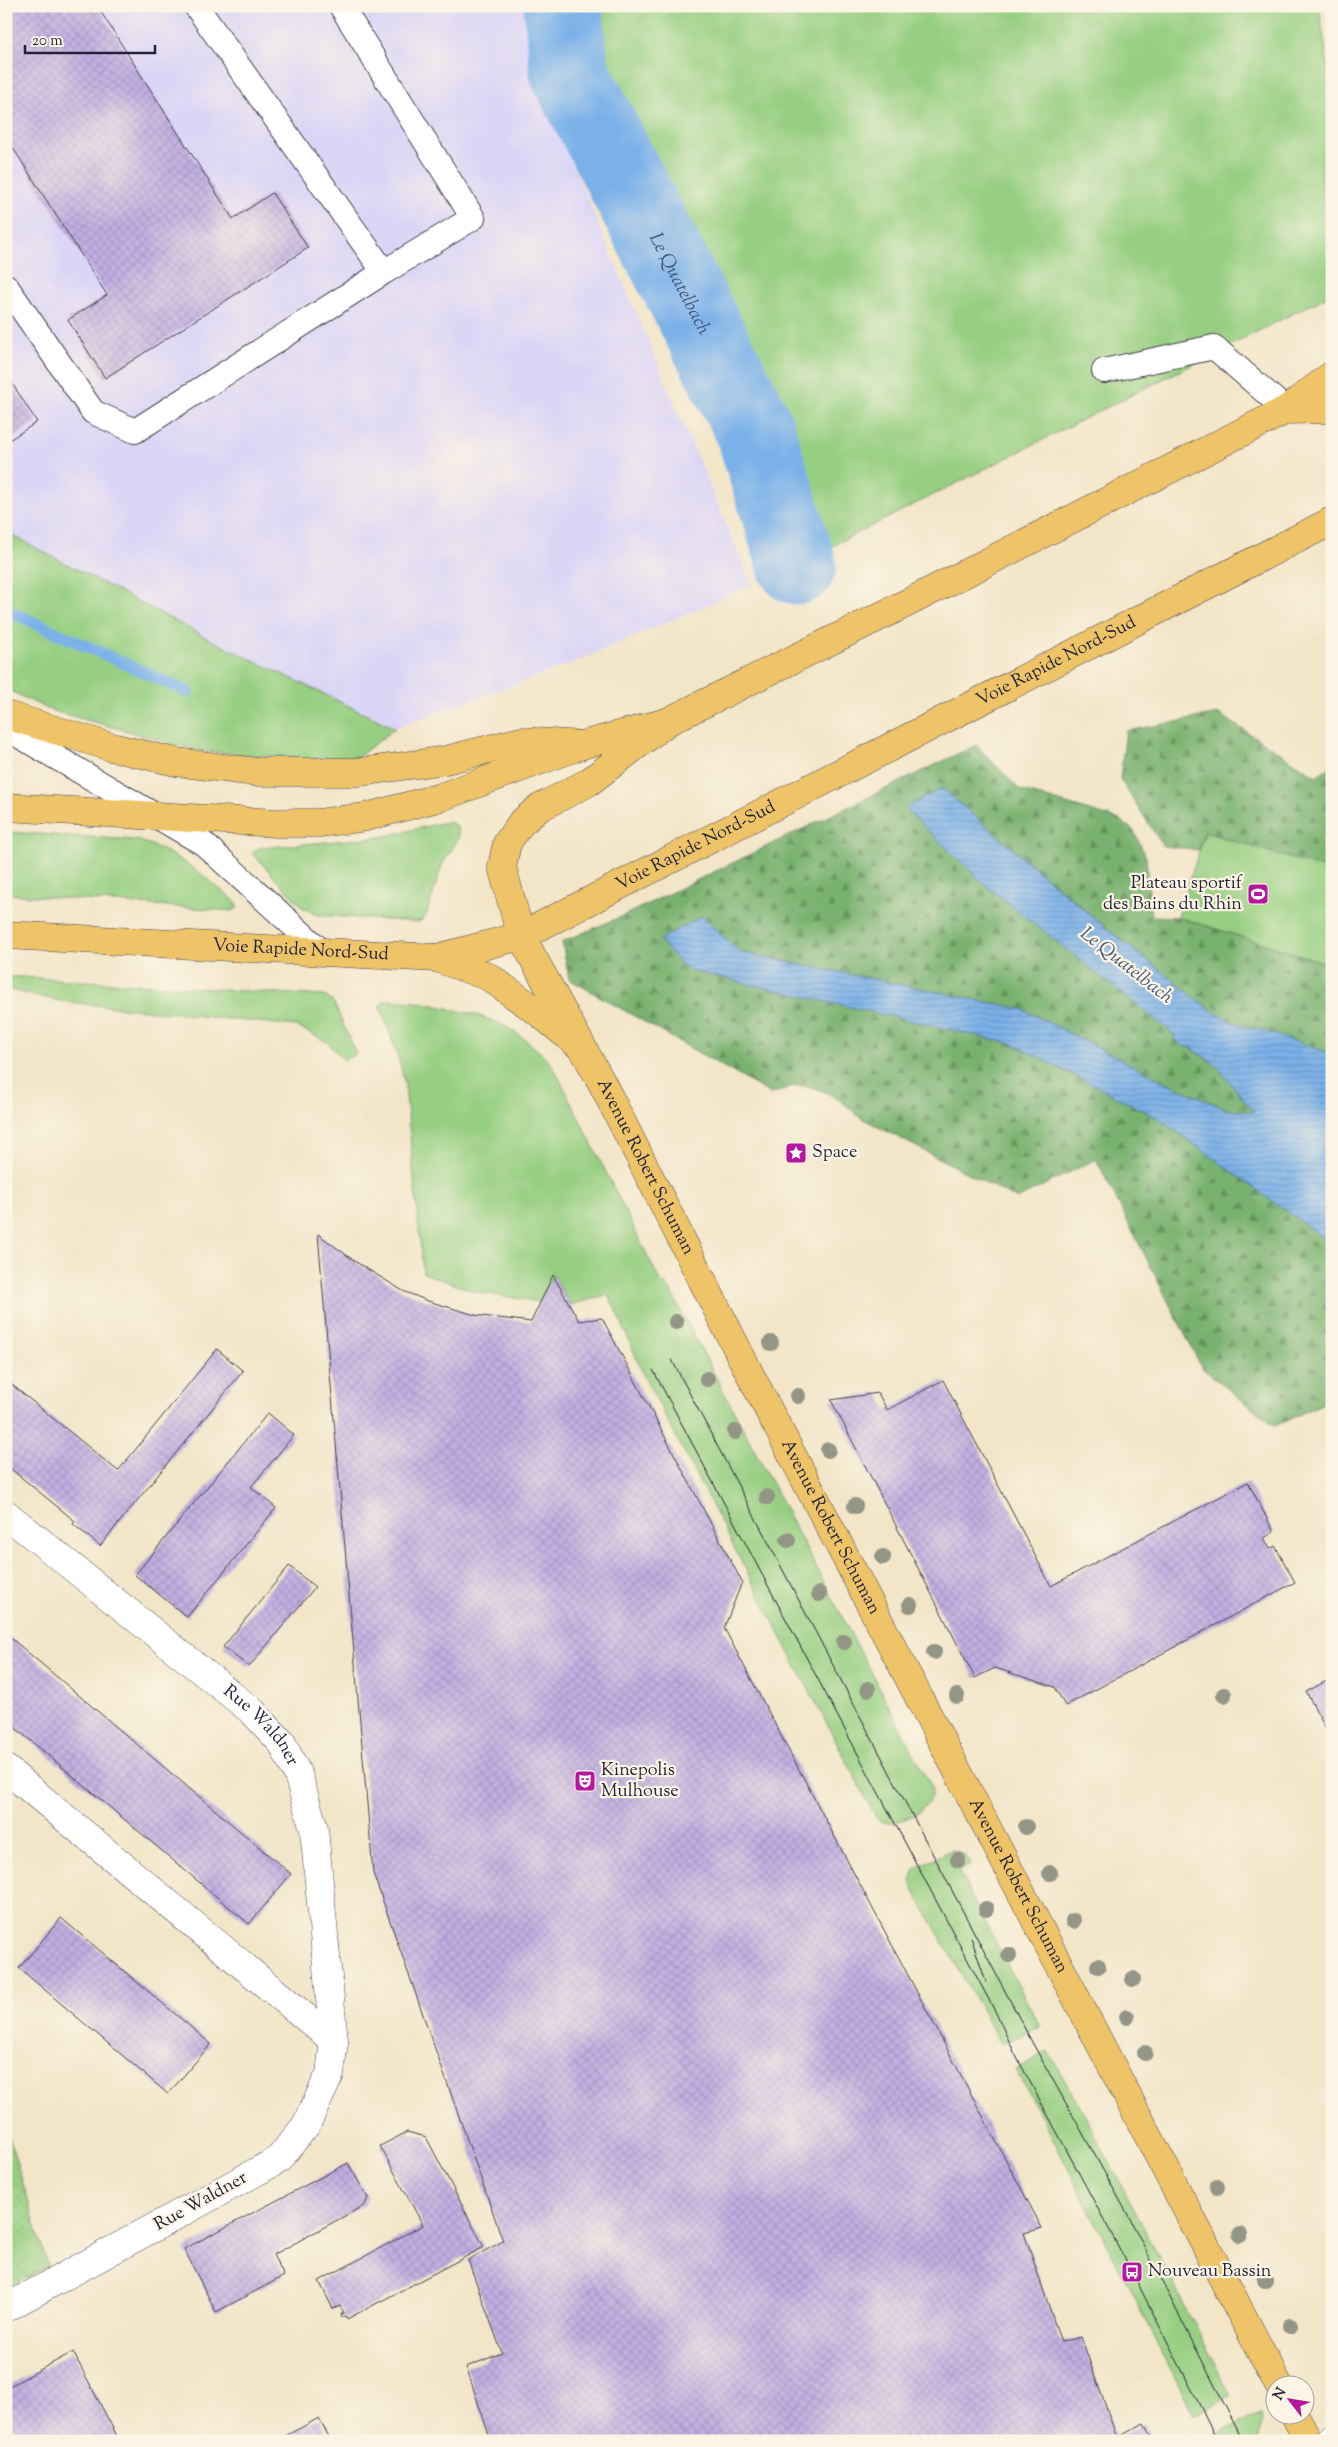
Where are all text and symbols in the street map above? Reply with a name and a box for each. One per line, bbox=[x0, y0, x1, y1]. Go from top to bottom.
scale bar bbox=[25, 22, 155, 54]
text: 20 m bbox=[32, 31, 63, 52]
water label: Le Quatelbach bbox=[642, 228, 717, 340]
street label: Voie Rapide Nord-Sud bbox=[972, 610, 1141, 714]
street label: Voie Rapide Nord-Sud bbox=[612, 795, 780, 898]
place label: Plateau sportif des Bains du Rhin bbox=[1103, 871, 1243, 918]
sports icon: Plateau sportif des Bains du Rhin bbox=[1246, 882, 1270, 906]
water label: Le Quatelbach bbox=[1074, 921, 1179, 1011]
street label: Voie Rapide Nord-Sud bbox=[212, 933, 389, 968]
street label: Avenue Robert Schuman bbox=[589, 1075, 701, 1260]
place label: Space bbox=[812, 1140, 857, 1166]
place icon: Space bbox=[784, 1141, 808, 1165]
street label: Avenue Robert Schuman bbox=[773, 1435, 887, 1620]
street label: Rue Waldner bbox=[217, 1679, 305, 1771]
place label: Kinepolis Mulhouse bbox=[601, 1758, 679, 1805]
theatre icon: Kinepolis Mulhouse bbox=[573, 1769, 597, 1793]
street label: Avenue Robert Schuman bbox=[961, 1794, 1074, 1979]
street label: Rue Waldner bbox=[150, 2166, 252, 2238]
place label: Nouveau Bassin bbox=[1148, 2259, 1272, 2285]
bus stop icon: Nouveau Bassin bbox=[1120, 2260, 1144, 2284]
north arrow bbox=[1266, 2374, 1316, 2424]
text: N bbox=[1269, 2384, 1292, 2404]

